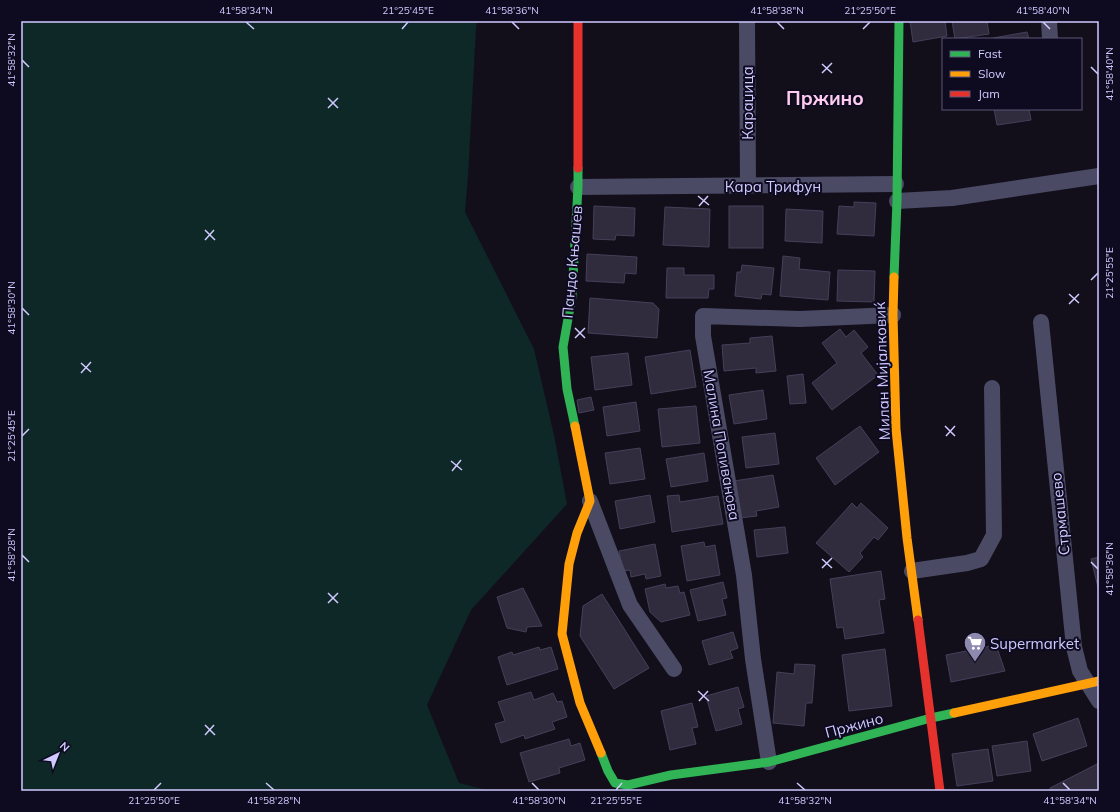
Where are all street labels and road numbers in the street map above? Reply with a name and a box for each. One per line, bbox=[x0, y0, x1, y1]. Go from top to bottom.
street label: Караџица bbox=[738, 66, 757, 140]
street label: Кара Трифун bbox=[725, 177, 821, 196]
street label: Пандо Књашев bbox=[558, 205, 586, 319]
street label: Милан Мијалковиќ bbox=[870, 301, 894, 440]
street label: Малина Попиванова bbox=[699, 368, 745, 522]
street label: Стрмашево bbox=[1046, 472, 1074, 556]
street label: Пржино bbox=[823, 708, 885, 742]

